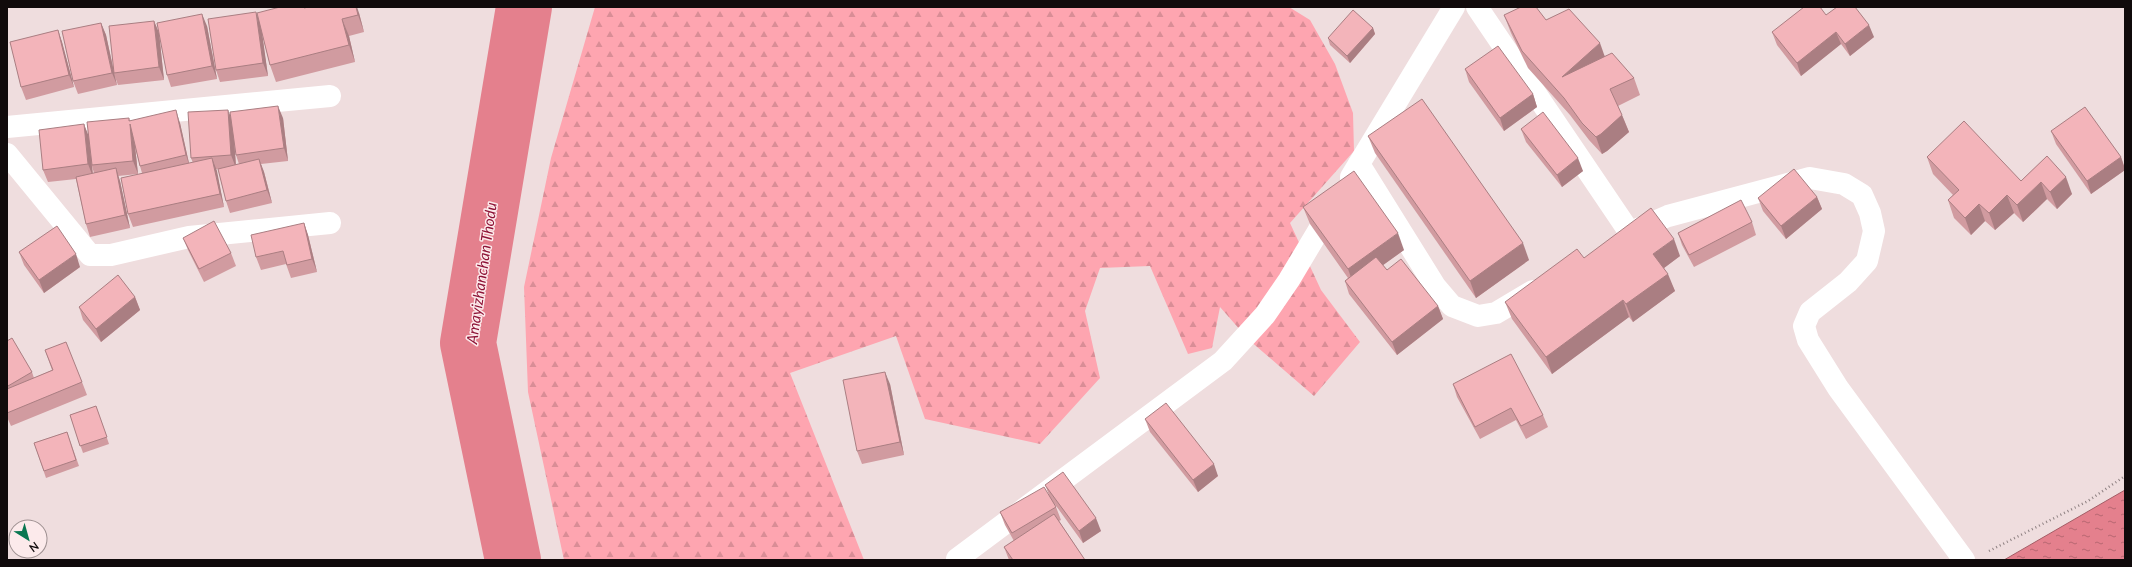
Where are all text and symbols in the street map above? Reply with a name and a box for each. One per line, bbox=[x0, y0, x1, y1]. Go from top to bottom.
water label: Amayizhanchan Thodu bbox=[462, 201, 500, 346]
north arrow bbox=[8, 519, 48, 559]
text: N bbox=[27, 540, 42, 555]

